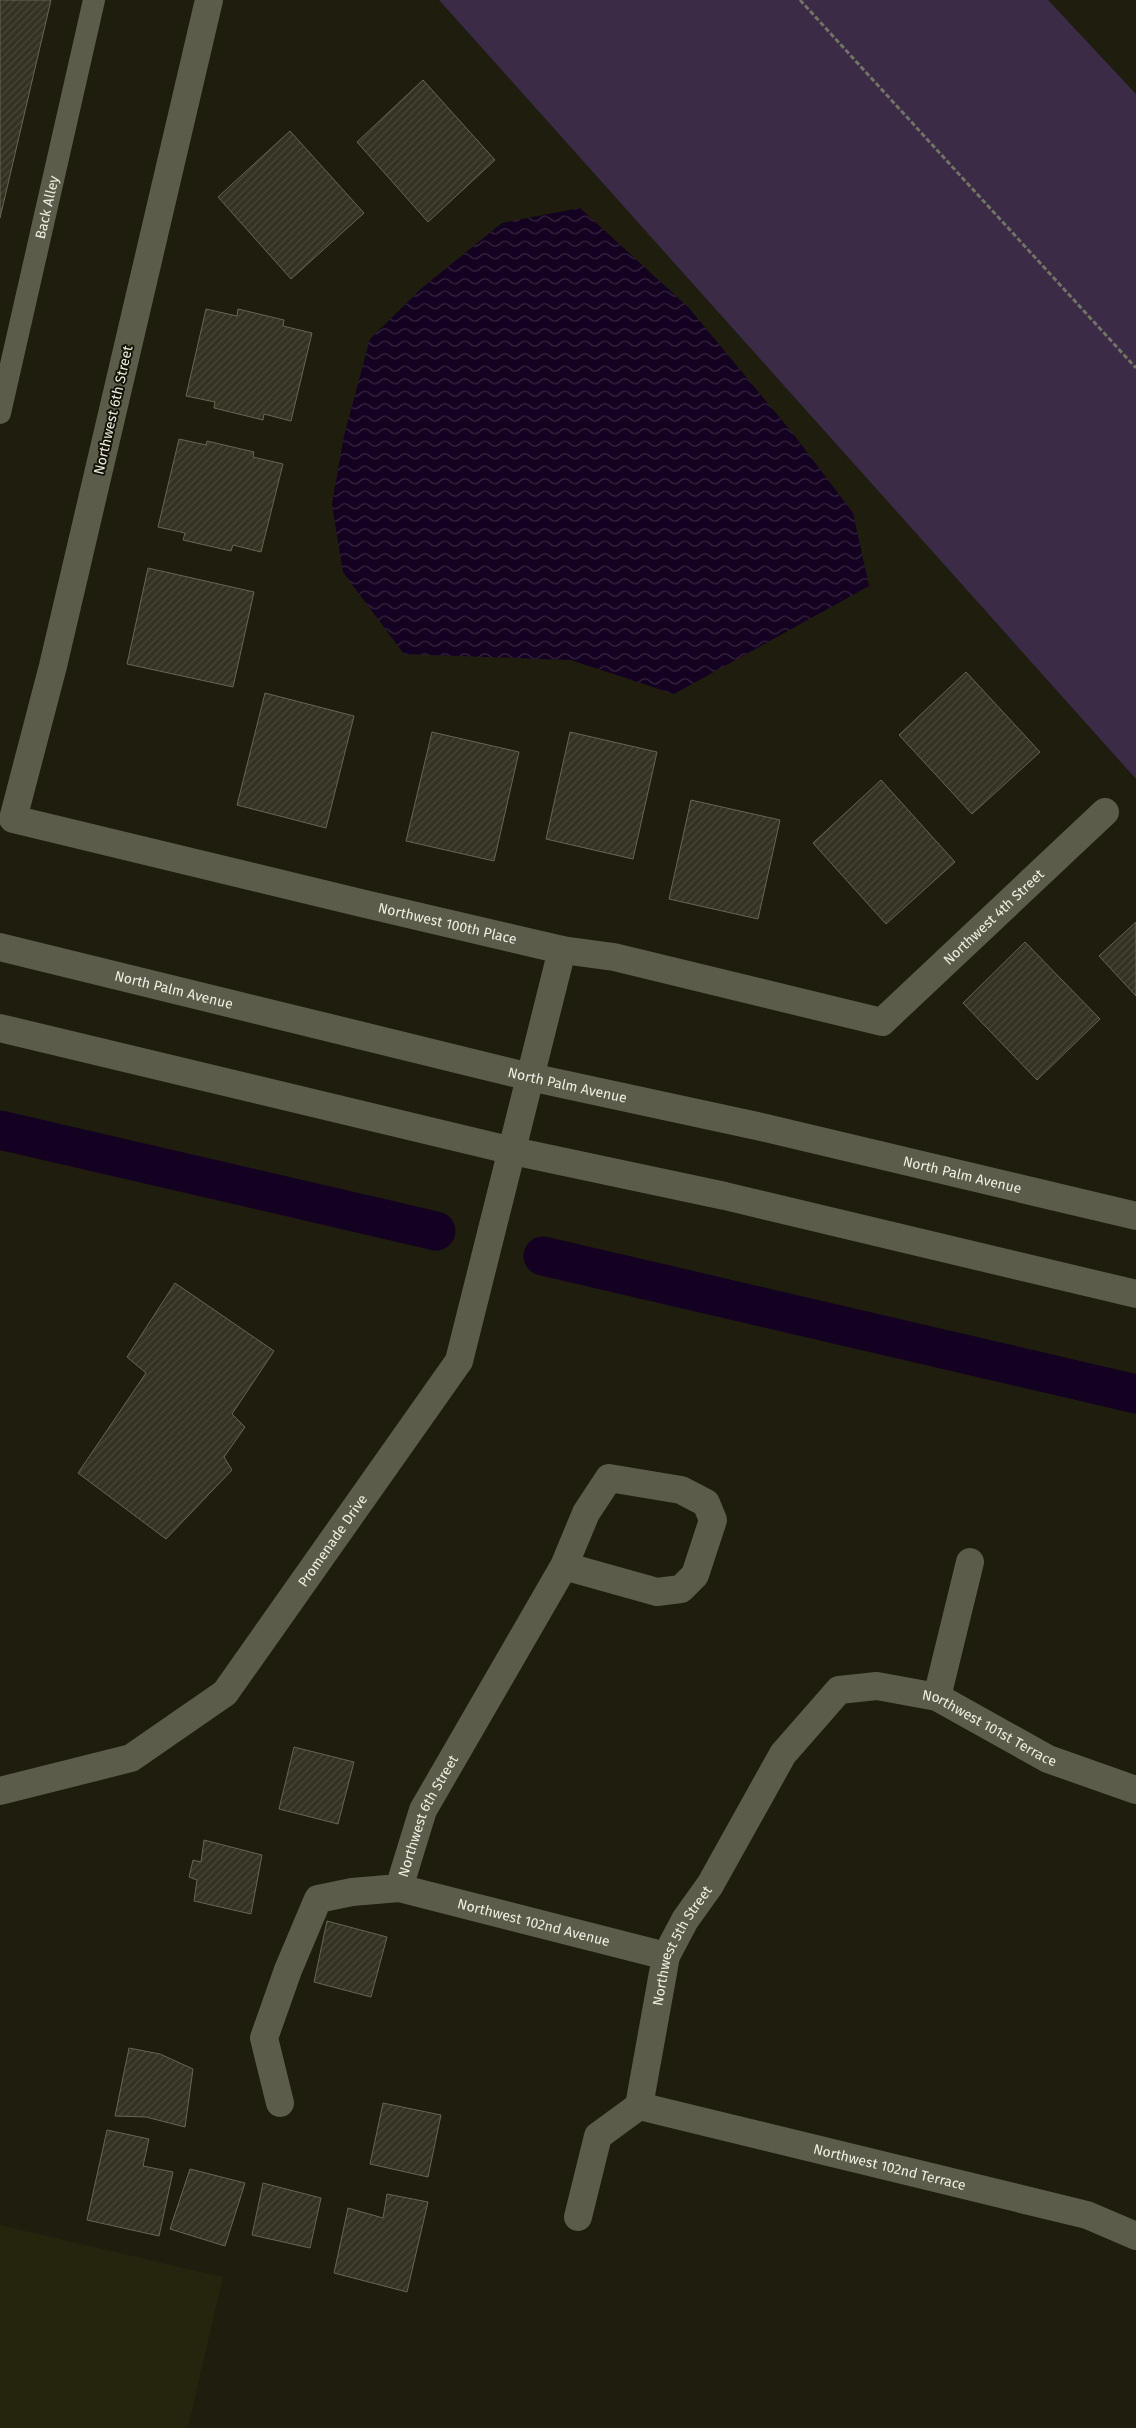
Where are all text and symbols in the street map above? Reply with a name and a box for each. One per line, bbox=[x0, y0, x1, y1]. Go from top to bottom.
street label: Back Alley bbox=[32, 174, 63, 241]
street label: Northwest 6th Street bbox=[90, 343, 137, 476]
street label: Northwest 4th Street bbox=[940, 865, 1048, 969]
street label: Northwest 100th Place bbox=[376, 899, 518, 948]
street label: North Palm Avenue bbox=[113, 967, 235, 1013]
street label: North Palm Avenue bbox=[506, 1064, 628, 1107]
street label: North Palm Avenue bbox=[901, 1153, 1023, 1198]
street label: Promenade Drive bbox=[295, 1491, 371, 1590]
street label: Northwest 101st Terrace bbox=[921, 1686, 1059, 1770]
street label: Northwest 6th Street bbox=[395, 1751, 462, 1879]
street label: Northwest 5th Street bbox=[649, 1882, 716, 2007]
street label: Northwest 102nd Avenue bbox=[455, 1895, 612, 1950]
street label: Northwest 102nd Terrace bbox=[812, 2141, 968, 2194]

